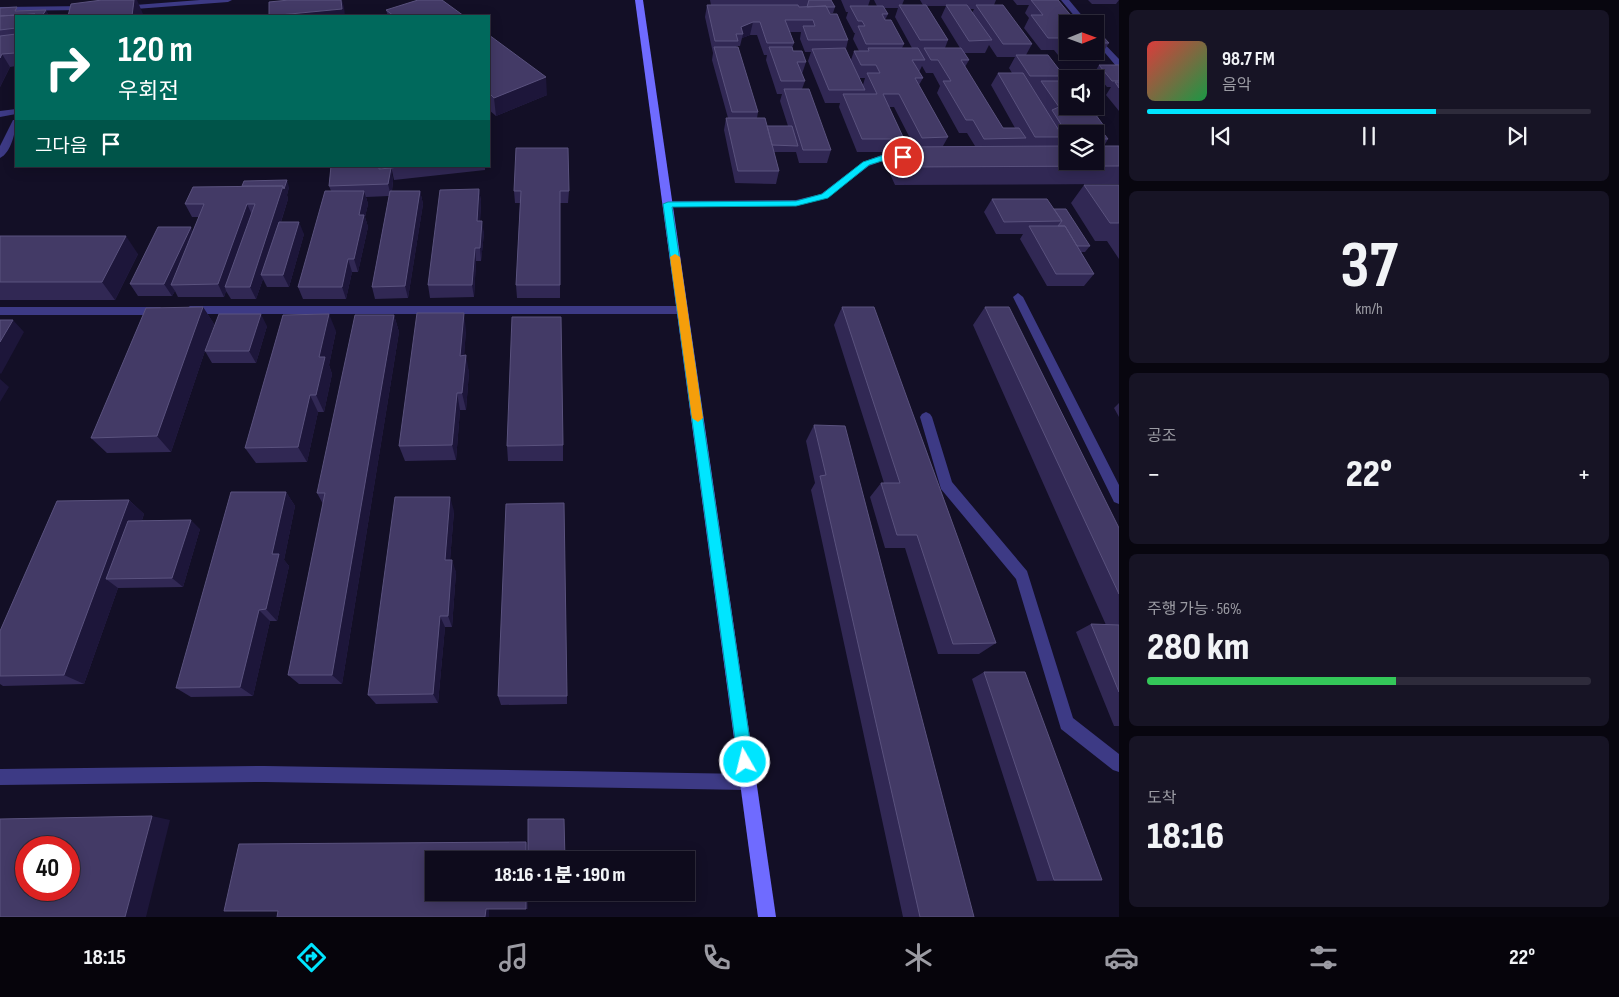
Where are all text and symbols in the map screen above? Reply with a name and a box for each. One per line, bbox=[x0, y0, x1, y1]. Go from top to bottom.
north arrow bbox=[1059, 15, 1104, 60]
map controls bbox=[1059, 15, 1104, 170]
text: 120 m bbox=[118, 29, 193, 72]
icon: right bbox=[35, 35, 100, 100]
text: 98.7 FM bbox=[1222, 48, 1275, 71]
button: sound bbox=[1059, 70, 1104, 115]
text: 음악 bbox=[1222, 76, 1251, 95]
text: 우회전 bbox=[118, 78, 179, 105]
icon: previous bbox=[1207, 122, 1235, 150]
icon: pause bbox=[1355, 122, 1383, 150]
icon: next bbox=[1503, 122, 1531, 150]
button: layers bbox=[1059, 125, 1104, 170]
icon: arrive bbox=[97, 130, 125, 158]
text: 그다음 bbox=[35, 135, 87, 158]
pin bbox=[882, 136, 924, 178]
icon: arrive bbox=[889, 143, 917, 171]
text: 37 bbox=[1340, 228, 1398, 306]
text: km/h bbox=[1355, 300, 1383, 319]
text: 공조 bbox=[1147, 427, 1176, 446]
text: 22° bbox=[1346, 452, 1392, 497]
text: − bbox=[1147, 458, 1161, 491]
text: + bbox=[1577, 458, 1591, 491]
text: 주행 가능 · 56% bbox=[1147, 600, 1242, 619]
text: 280 km bbox=[1147, 625, 1249, 670]
position arrow bbox=[718, 735, 770, 787]
text: 도착 bbox=[1147, 789, 1176, 808]
text: 18:16 bbox=[1147, 814, 1224, 859]
speed limit sign: 40 bbox=[15, 836, 80, 901]
text: 18:16 · 1 분 · 190 m bbox=[495, 864, 625, 887]
icon: directions bbox=[294, 940, 329, 975]
icon: music bbox=[496, 940, 531, 975]
icon: phone bbox=[699, 940, 734, 975]
icon: climate bbox=[901, 940, 936, 975]
icon: car bbox=[1104, 940, 1139, 975]
icon: filters bbox=[1306, 940, 1341, 975]
text: 18:15 bbox=[84, 944, 126, 971]
text: 22° bbox=[1509, 944, 1535, 971]

